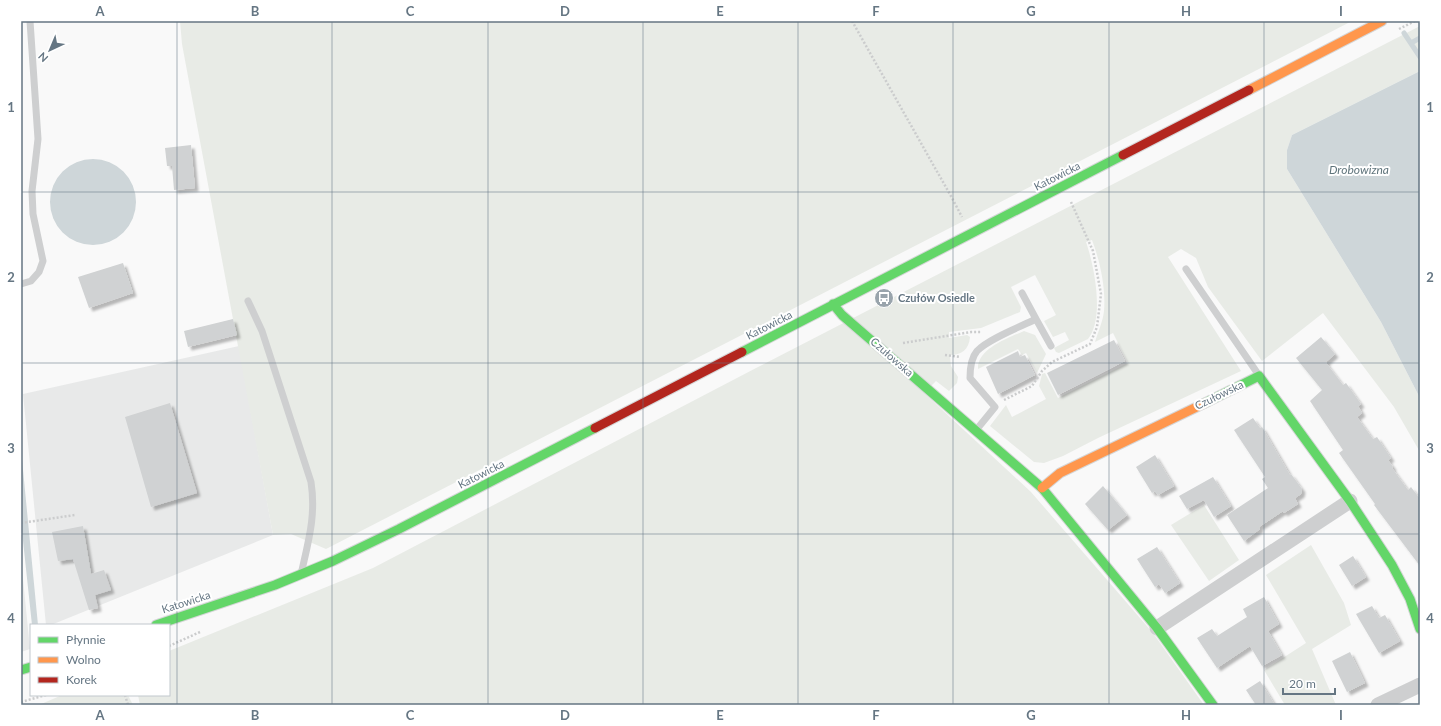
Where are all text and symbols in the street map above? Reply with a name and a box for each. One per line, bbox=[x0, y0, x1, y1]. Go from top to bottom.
text: A bbox=[94, 3, 105, 19]
text: B bbox=[251, 3, 260, 19]
text: C bbox=[406, 3, 415, 19]
text: D bbox=[560, 3, 570, 19]
text: E bbox=[716, 3, 724, 19]
text: F bbox=[872, 3, 880, 19]
text: G bbox=[1026, 3, 1036, 19]
text: H bbox=[1181, 3, 1191, 19]
text: I bbox=[1339, 3, 1343, 19]
north arrow bbox=[30, 30, 70, 70]
text: N bbox=[35, 50, 50, 65]
text: 1 bbox=[7, 99, 15, 115]
text: 1 bbox=[1426, 99, 1434, 115]
street label: Katowicka bbox=[1031, 158, 1082, 193]
water label: Drobowizna bbox=[1329, 162, 1389, 177]
text: 2 bbox=[7, 269, 15, 285]
text: 2 bbox=[1426, 269, 1434, 285]
bus stop icon: Czułów Osiedle bbox=[873, 287, 895, 309]
place label: Czułów Osiedle bbox=[898, 291, 975, 304]
street label: Katowicka bbox=[743, 307, 794, 342]
street label: Czułowska bbox=[868, 335, 916, 379]
street label: Czułowska bbox=[1192, 377, 1245, 412]
text: 3 bbox=[7, 440, 15, 456]
text: 3 bbox=[1426, 440, 1434, 456]
street label: Katowicka bbox=[455, 456, 506, 491]
street label: Katowicka bbox=[160, 588, 212, 615]
text: 4 bbox=[7, 610, 15, 626]
text: 4 bbox=[1426, 610, 1434, 626]
legend bbox=[30, 624, 170, 696]
text: Płynnie bbox=[66, 632, 106, 647]
text: Wolno bbox=[66, 652, 101, 667]
scale bar bbox=[1283, 670, 1335, 696]
text: Korek bbox=[66, 672, 98, 687]
text: 20 m bbox=[1289, 676, 1316, 691]
text: A bbox=[94, 707, 105, 723]
text: B bbox=[251, 707, 260, 723]
text: C bbox=[406, 707, 415, 723]
text: D bbox=[560, 707, 570, 723]
text: E bbox=[716, 707, 724, 723]
text: F bbox=[872, 707, 880, 723]
text: G bbox=[1026, 707, 1036, 723]
text: H bbox=[1181, 707, 1191, 723]
text: I bbox=[1339, 707, 1343, 723]

